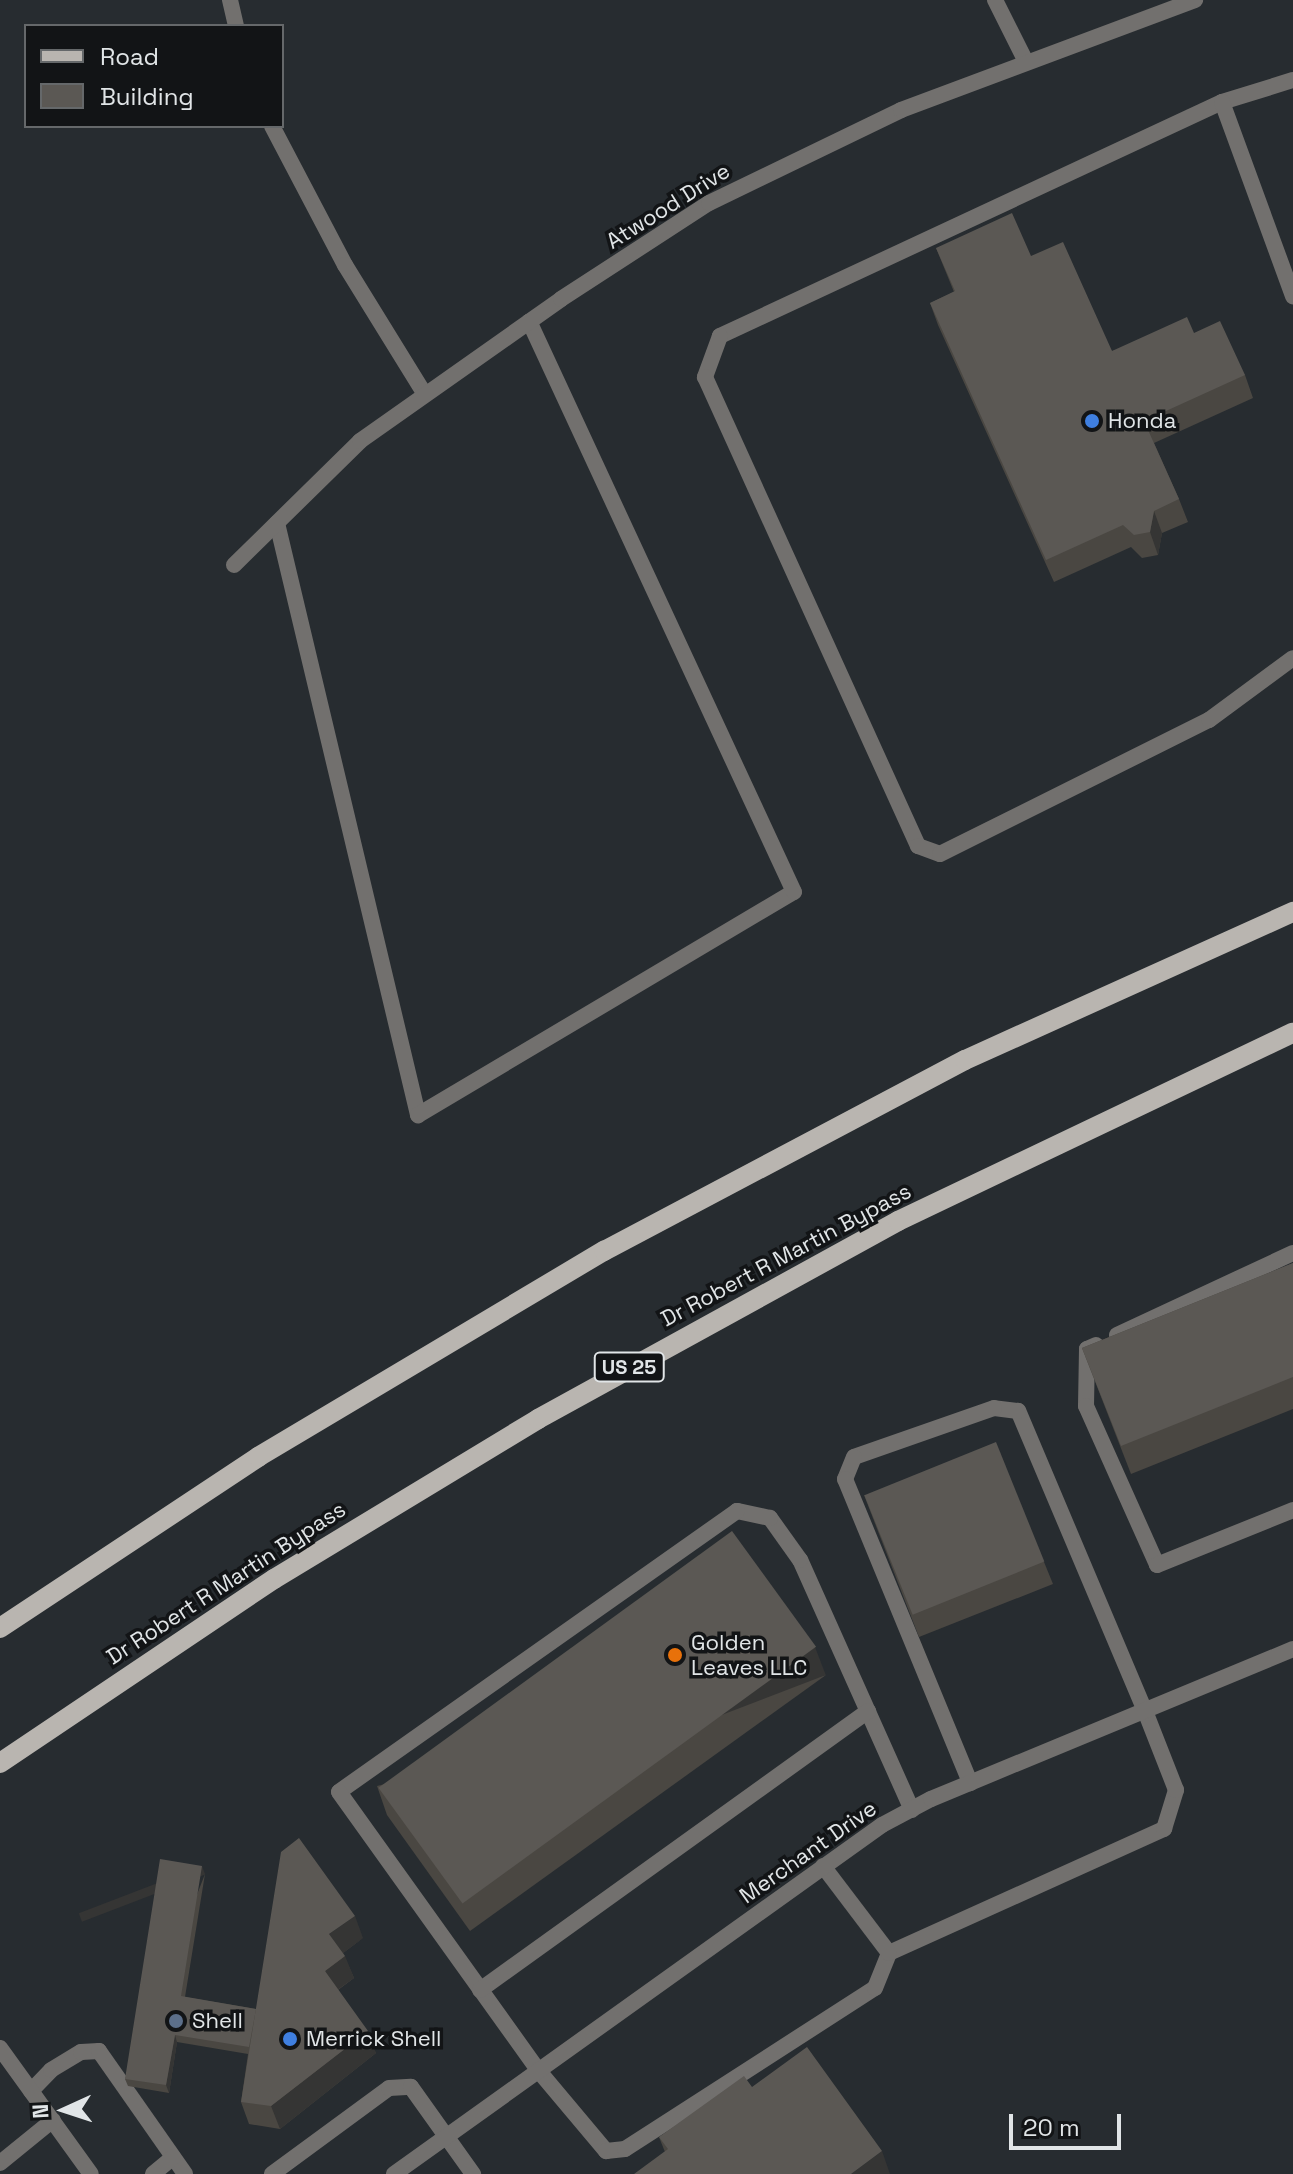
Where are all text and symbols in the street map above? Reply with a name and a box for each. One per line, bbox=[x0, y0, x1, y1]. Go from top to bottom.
legend bbox=[24, 24, 284, 128]
text: Road bbox=[100, 41, 159, 72]
text: Building bbox=[100, 81, 194, 112]
street label: Atwood Drive bbox=[601, 158, 735, 254]
place label: Honda bbox=[1108, 408, 1176, 434]
marker: Honda bbox=[1083, 412, 1101, 430]
street label: Dr Robert R Martin Bypass bbox=[656, 1178, 916, 1332]
road number: US 25 bbox=[593, 1351, 665, 1383]
street label: Dr Robert R Martin Bypass bbox=[102, 1496, 350, 1670]
place label: Golden Leaves LLC bbox=[691, 1629, 807, 1680]
marker: Golden Leaves LLC bbox=[666, 1646, 684, 1664]
street label: Merchant Drive bbox=[735, 1795, 881, 1909]
place label: Shell bbox=[192, 2008, 243, 2034]
marker: Shell bbox=[167, 2012, 185, 2030]
place label: Merrick Shell bbox=[306, 2026, 441, 2052]
marker: Merrick Shell bbox=[281, 2030, 299, 2048]
north arrow bbox=[24, 2070, 104, 2150]
scale bar bbox=[1013, 2098, 1125, 2148]
text: N bbox=[26, 2103, 54, 2119]
text: 20 m bbox=[1023, 2112, 1080, 2143]

